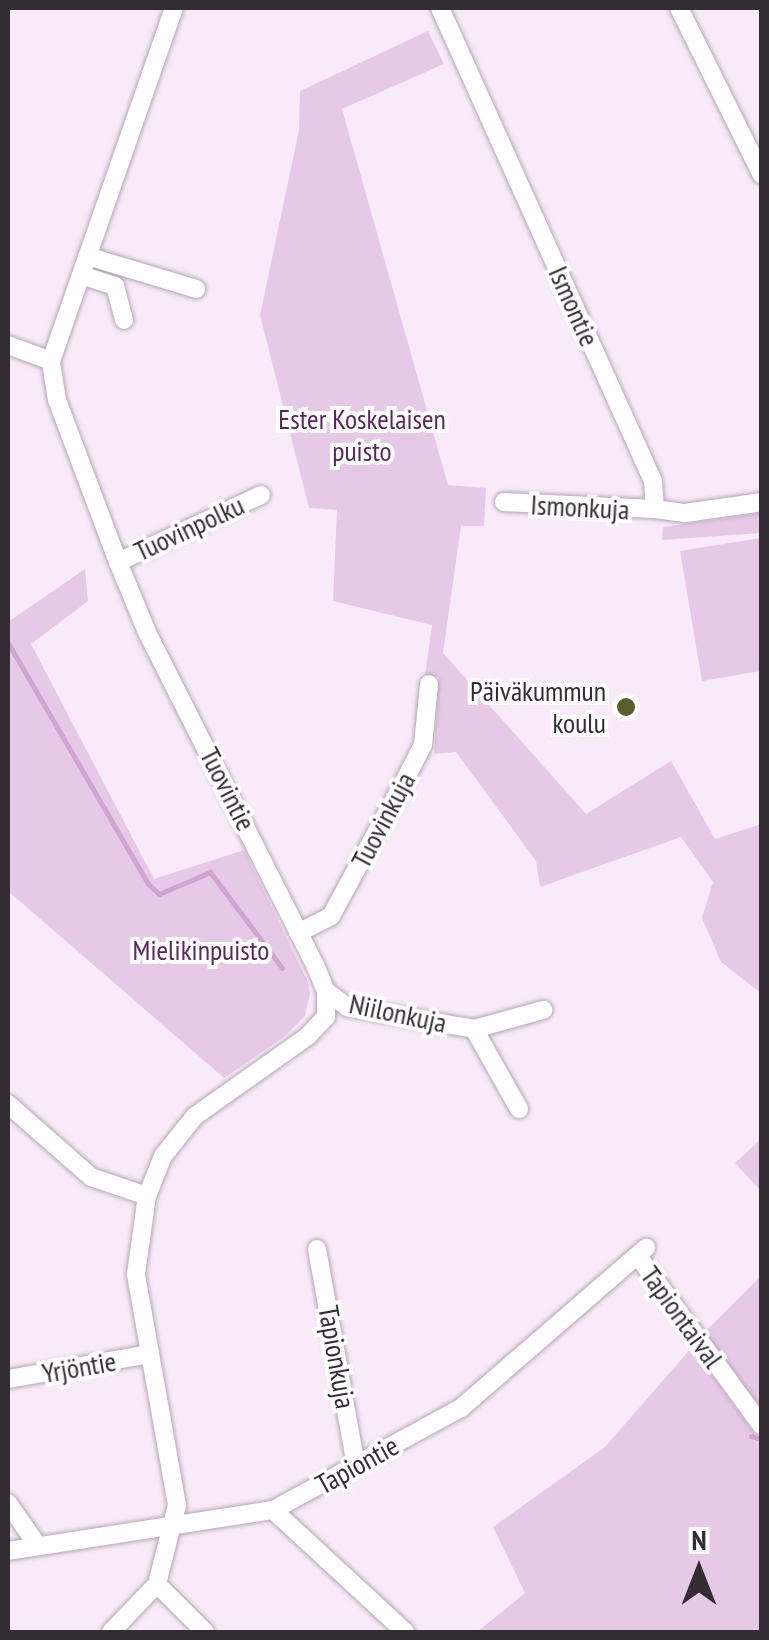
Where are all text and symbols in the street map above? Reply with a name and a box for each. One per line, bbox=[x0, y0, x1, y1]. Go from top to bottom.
street label: Ismontie bbox=[542, 261, 606, 351]
park label: Ester Koskelaisen puisto bbox=[278, 402, 446, 468]
street label: Tuovinpolku bbox=[129, 488, 249, 568]
street label: Ismonkuja bbox=[530, 488, 630, 526]
place label: Päiväkummun koulu bbox=[470, 674, 606, 740]
marker: Päiväkummun koulu bbox=[615, 696, 637, 718]
street label: Tuovintie bbox=[193, 742, 263, 836]
street label: Tuovinkuja bbox=[344, 766, 422, 874]
park label: Mielikinpuisto bbox=[133, 933, 269, 967]
street label: Niilonkuja bbox=[346, 986, 450, 1040]
street label: Tapiontaival bbox=[634, 1260, 730, 1374]
street label: Tapionkuja bbox=[311, 1303, 363, 1411]
street label: Yrjöntie bbox=[39, 1344, 119, 1390]
street label: Tapiontie bbox=[310, 1429, 404, 1501]
north arrow bbox=[649, 1520, 749, 1620]
text: N bbox=[691, 1521, 707, 1558]

